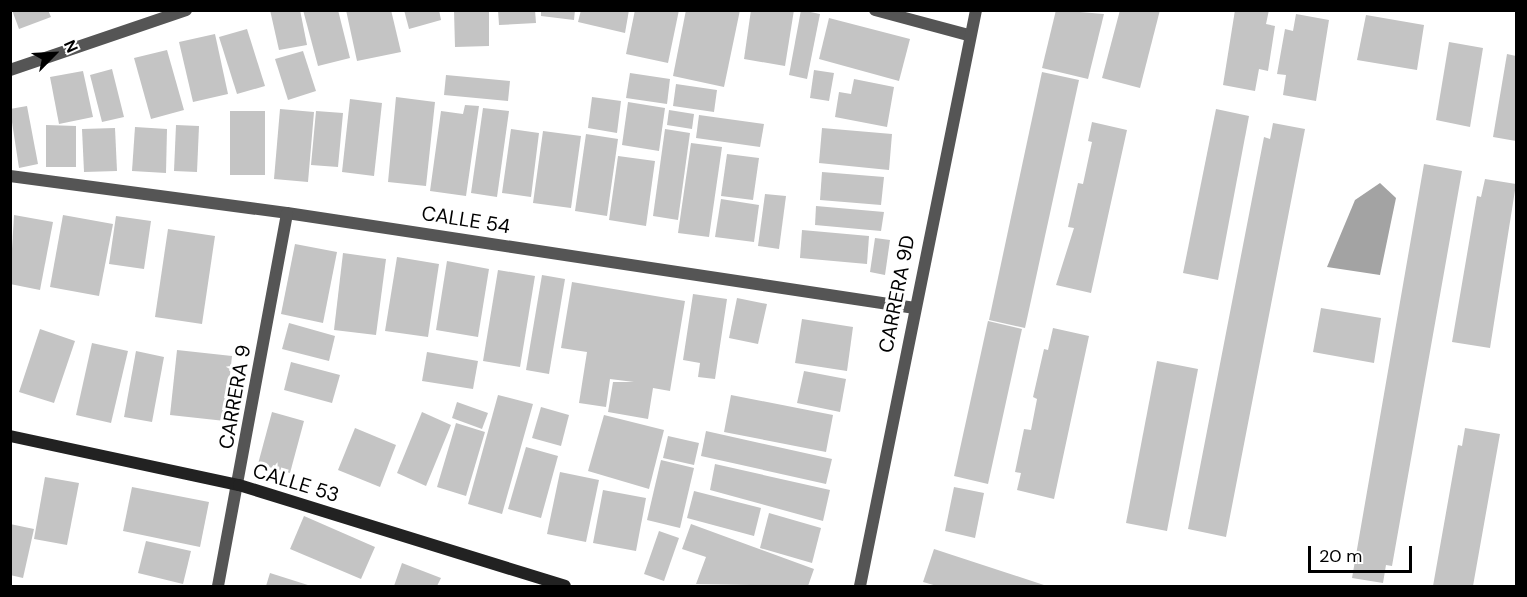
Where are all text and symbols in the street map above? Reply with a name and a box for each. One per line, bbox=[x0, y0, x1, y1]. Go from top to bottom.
north arrow bbox=[24, 24, 84, 84]
text: N bbox=[59, 37, 83, 56]
street label: CALLE 54 bbox=[420, 201, 512, 239]
street label: CARRERA 9D bbox=[874, 233, 920, 355]
street label: CARRERA 9 bbox=[214, 343, 256, 451]
street label: CALLE 53 bbox=[250, 459, 342, 507]
scale bar bbox=[1311, 534, 1414, 572]
text: 20 m bbox=[1319, 544, 1362, 568]

